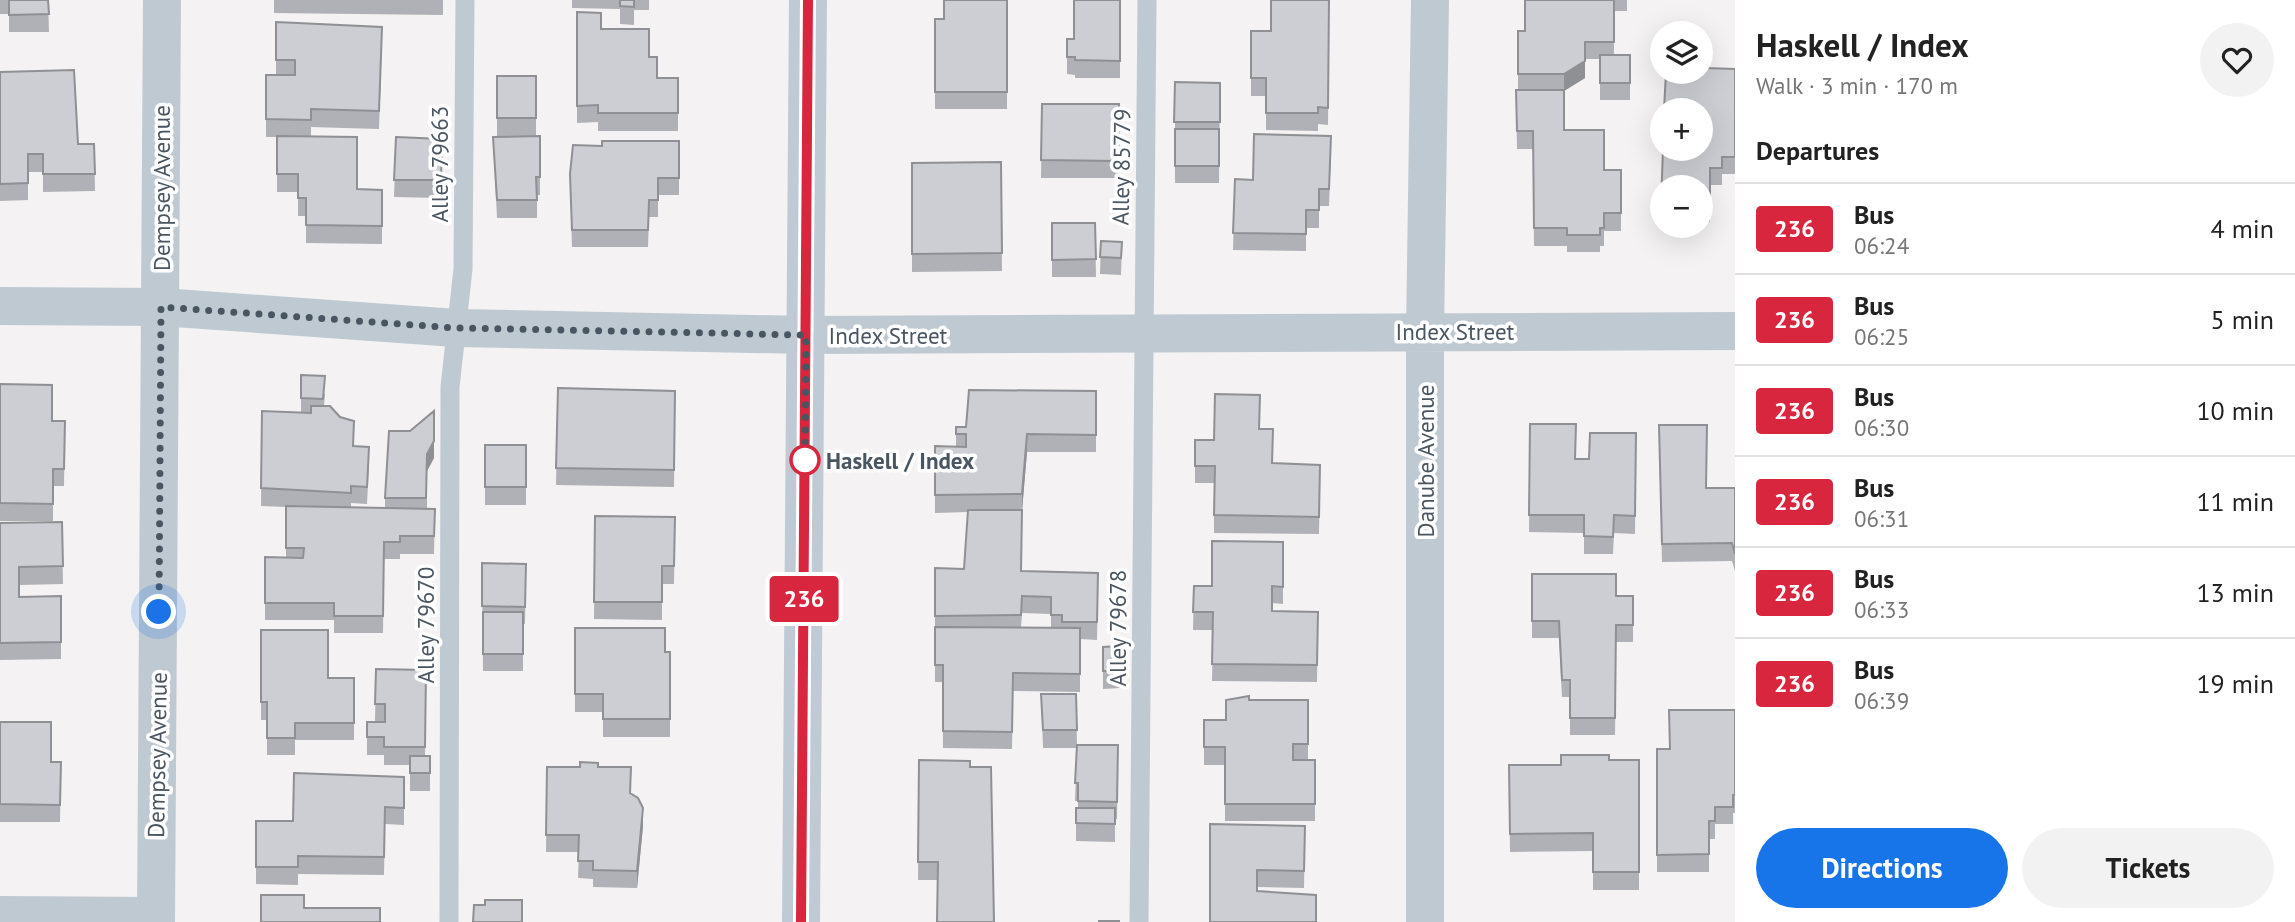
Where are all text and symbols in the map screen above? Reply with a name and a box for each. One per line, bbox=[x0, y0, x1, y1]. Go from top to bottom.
map controls bbox=[1650, 21, 1713, 238]
button: layers bbox=[1650, 21, 1713, 84]
text: Haskell / Index bbox=[1756, 23, 1969, 66]
button: heart bbox=[2200, 23, 2274, 97]
text: Walk · 3 min · 170 m bbox=[1756, 71, 1958, 100]
button: + bbox=[1650, 98, 1713, 161]
street label: Dempsey Avenue bbox=[147, 105, 176, 271]
street label: Alley 79663 bbox=[425, 106, 454, 222]
street label: Alley 85779 bbox=[1105, 108, 1137, 226]
text: Departures bbox=[1756, 134, 1879, 167]
button: − bbox=[1650, 175, 1713, 238]
text: Bus bbox=[1854, 198, 1894, 231]
text: 4 min bbox=[2211, 212, 2274, 245]
text: 236 bbox=[1774, 213, 1815, 244]
text: 06:24 bbox=[1854, 231, 1909, 260]
text: Bus bbox=[1854, 289, 1894, 322]
text: 5 min bbox=[2211, 303, 2274, 336]
text: 236 bbox=[1774, 304, 1815, 335]
street label: Index Street bbox=[1396, 317, 1515, 346]
street label: Index Street bbox=[829, 321, 948, 350]
text: 06:25 bbox=[1854, 322, 1909, 351]
text: Bus bbox=[1854, 380, 1894, 413]
street label: Danube Avenue bbox=[1411, 385, 1440, 537]
text: 10 min bbox=[2196, 394, 2274, 427]
text: 236 bbox=[1774, 395, 1815, 426]
text: 06:30 bbox=[1854, 413, 1909, 442]
marker: Haskell / Index bbox=[790, 445, 820, 475]
place label: Haskell / Index bbox=[826, 446, 974, 475]
text: Bus bbox=[1854, 471, 1894, 504]
text: 11 min bbox=[2196, 485, 2274, 518]
text: 236 bbox=[1774, 486, 1815, 517]
text: 06:31 bbox=[1854, 504, 1909, 533]
text: Bus bbox=[1854, 562, 1894, 595]
street label: Alley 79670 bbox=[411, 567, 440, 683]
street label: Alley 79678 bbox=[1103, 570, 1132, 686]
line badge: 236 bbox=[764, 576, 844, 622]
text: 13 min bbox=[2196, 576, 2274, 609]
text: 236 bbox=[1774, 577, 1815, 608]
text: 236 bbox=[784, 583, 824, 614]
your location bbox=[141, 594, 176, 629]
text: 06:33 bbox=[1854, 595, 1909, 624]
text: Bus bbox=[1854, 653, 1894, 686]
text: 19 min bbox=[2196, 667, 2274, 700]
text: 236 bbox=[1774, 668, 1815, 699]
street label: Dempsey Avenue bbox=[141, 672, 173, 838]
text: 06:39 bbox=[1854, 686, 1909, 715]
button: Directions bbox=[1756, 828, 2008, 908]
button: Tickets bbox=[2022, 828, 2274, 908]

